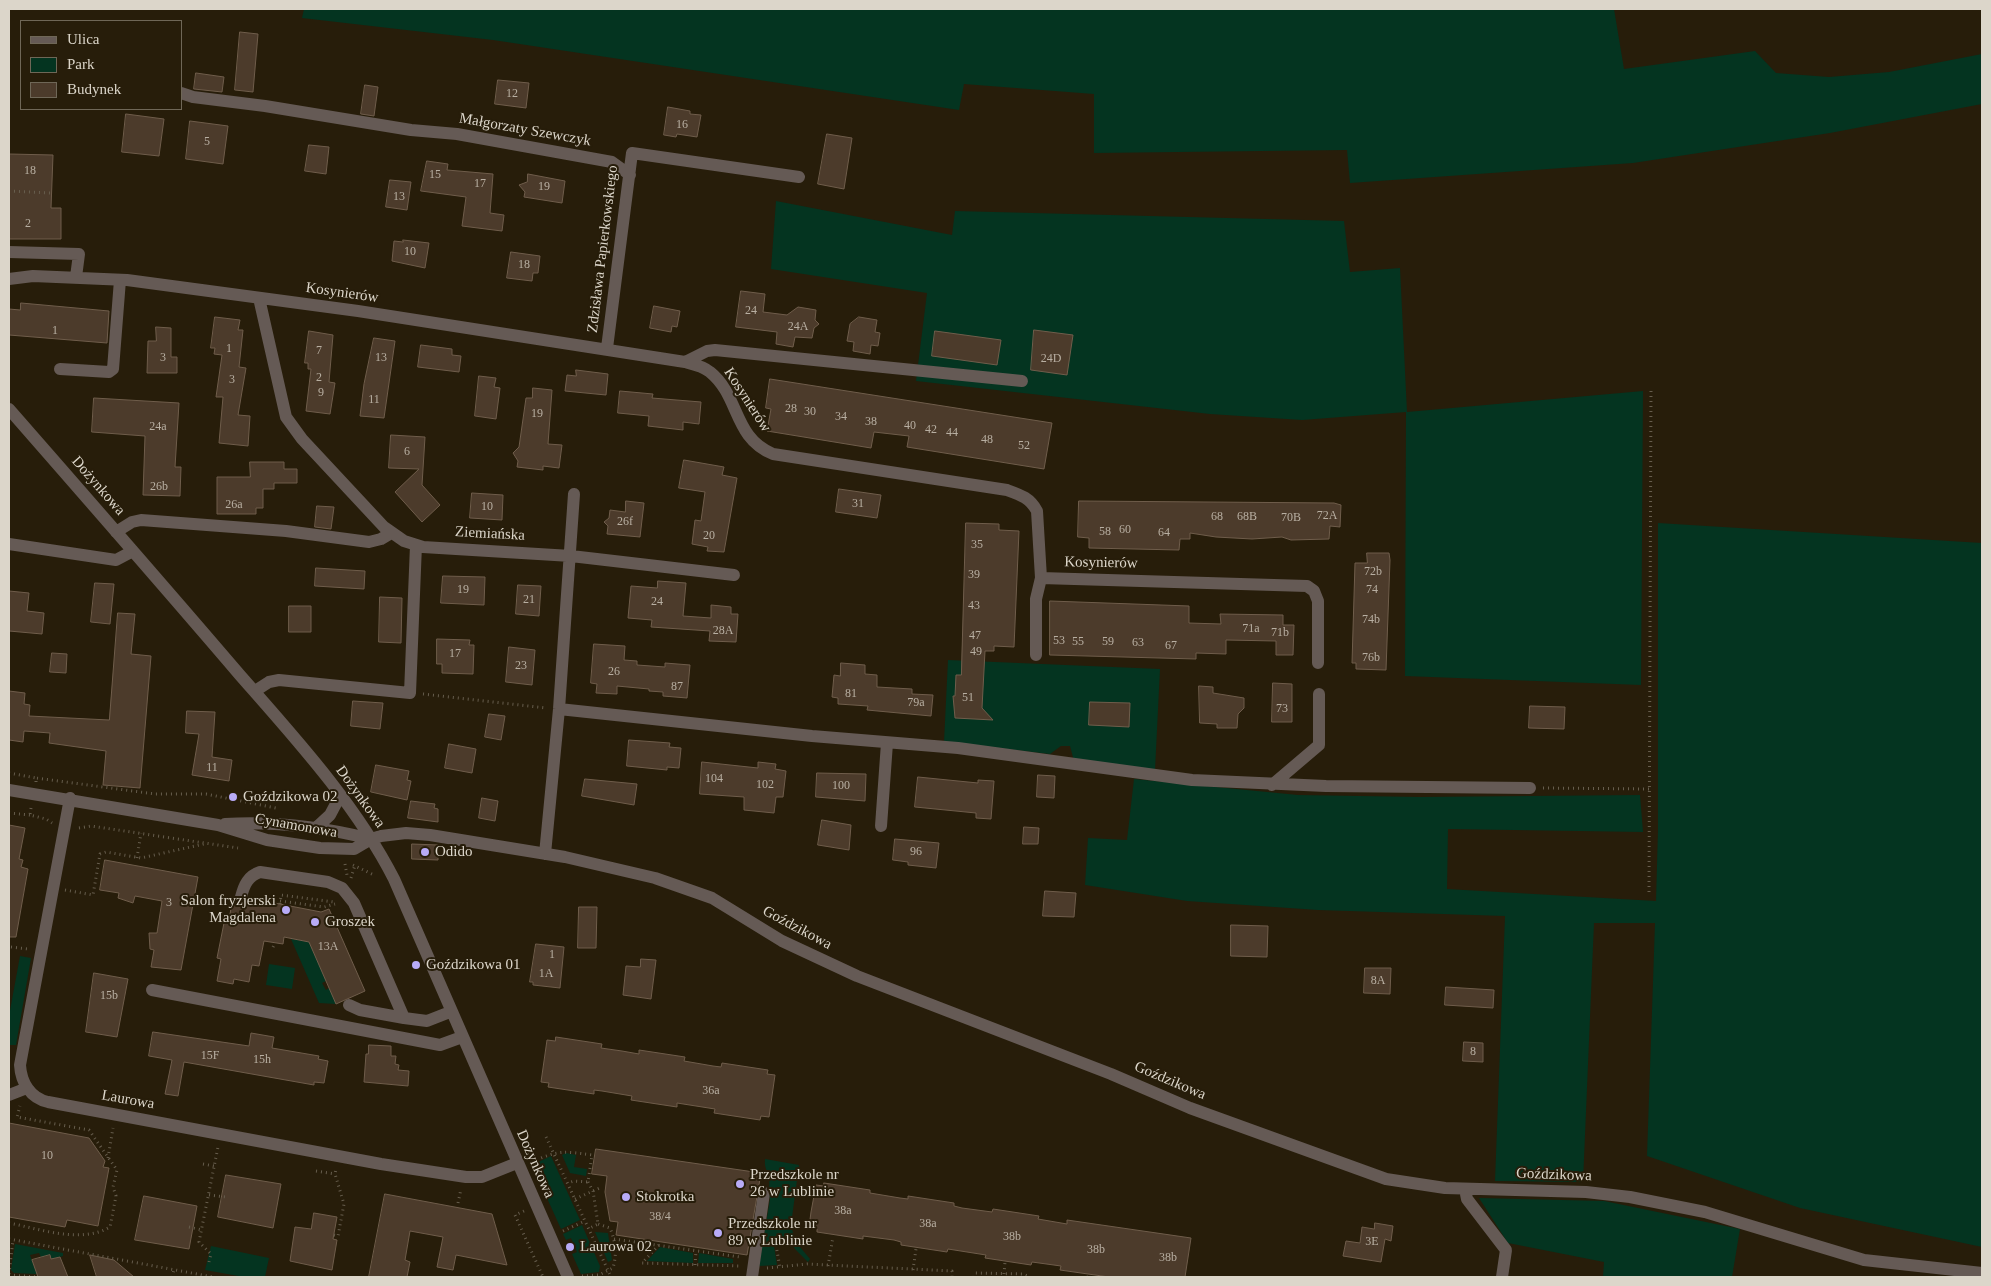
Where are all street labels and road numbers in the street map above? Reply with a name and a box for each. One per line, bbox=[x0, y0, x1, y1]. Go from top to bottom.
street label: Małgorzaty Szewczyk bbox=[458, 110, 592, 150]
street label: Zdzisława Papierkowskiego bbox=[584, 164, 622, 334]
street label: Kosynierów bbox=[304, 279, 380, 307]
street label: Kosynierów bbox=[719, 364, 775, 436]
street label: Dożynkowa bbox=[67, 453, 129, 519]
street label: Ziemiańska bbox=[455, 523, 525, 545]
street label: Kosynierów bbox=[1064, 553, 1138, 573]
street label: Dożynkowa bbox=[331, 762, 389, 832]
street label: Cynamonowa bbox=[253, 810, 339, 842]
street label: Goździkowa bbox=[759, 902, 835, 954]
street label: Goździkowa bbox=[1132, 1058, 1208, 1104]
street label: Laurowa bbox=[100, 1087, 156, 1113]
street label: Dożynkowa bbox=[512, 1127, 558, 1201]
street label: Goździkowa bbox=[1516, 1165, 1592, 1185]

